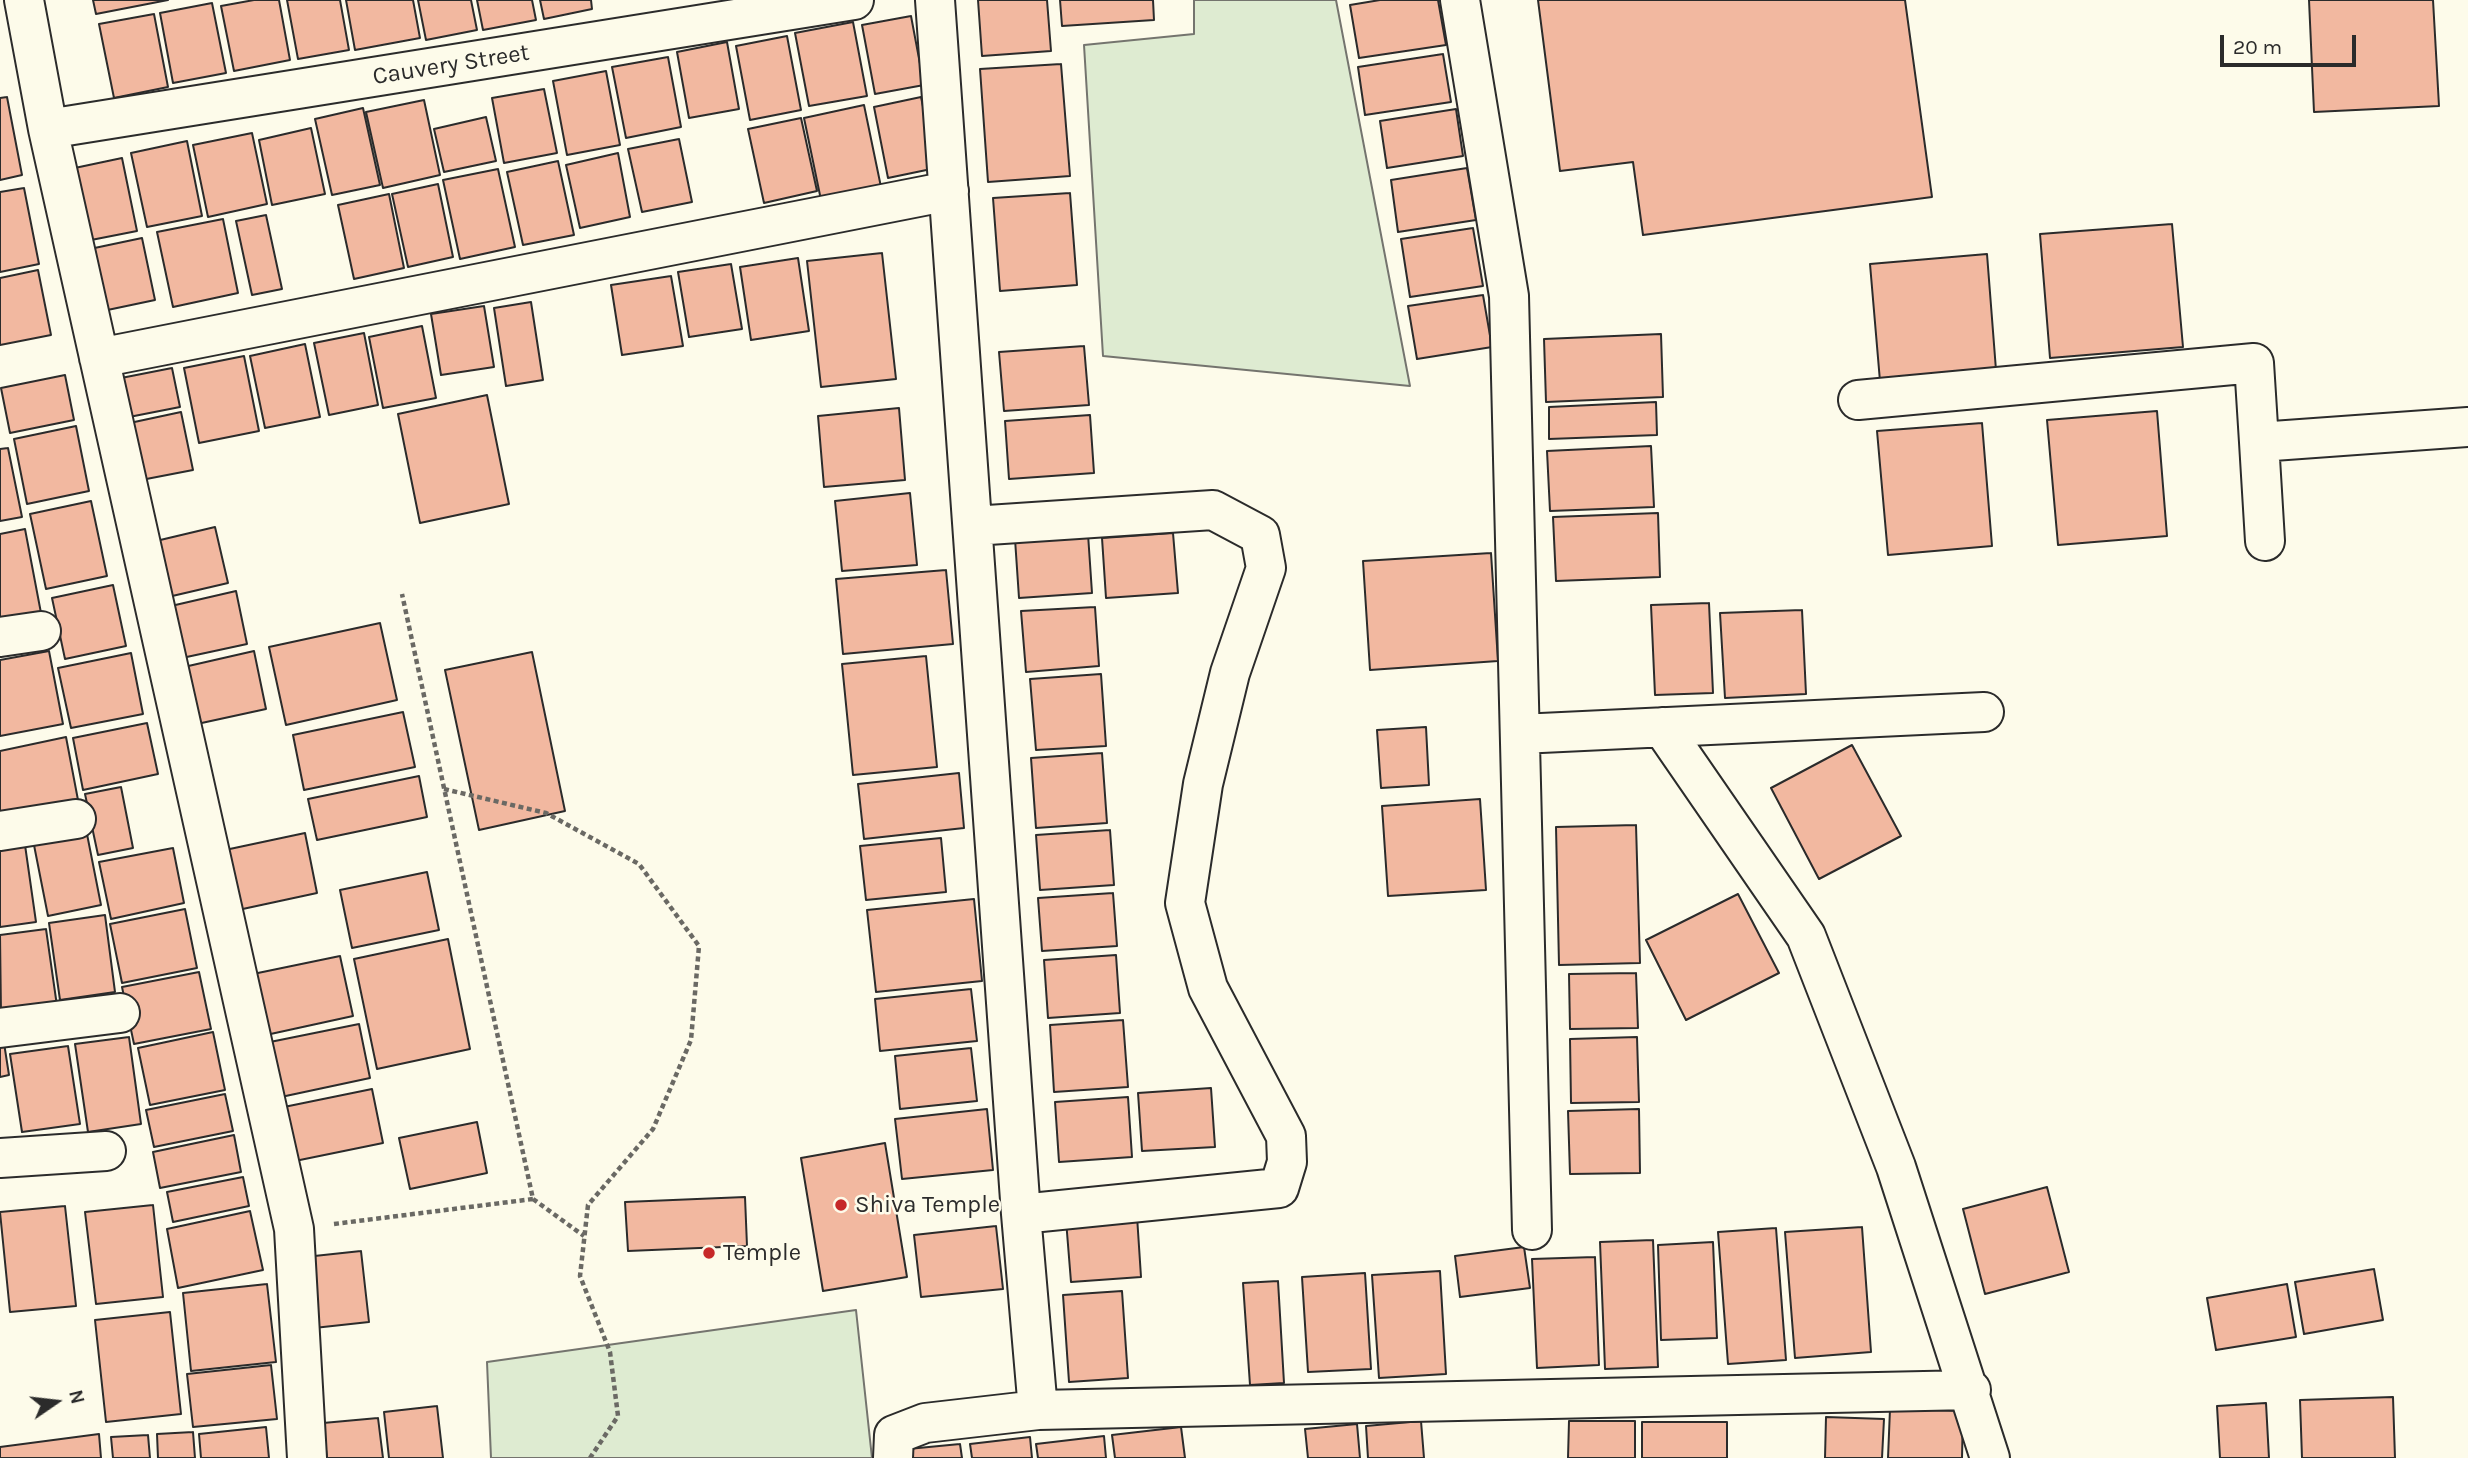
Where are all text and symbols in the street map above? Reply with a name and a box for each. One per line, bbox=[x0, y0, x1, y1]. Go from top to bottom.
scale bar bbox=[2223, 21, 2360, 65]
text: 20 m bbox=[2233, 35, 2282, 59]
street label: Cauvery Street bbox=[371, 38, 531, 92]
place label: Shiva Temple bbox=[855, 1191, 1000, 1219]
marker: Shiva Temple bbox=[833, 1197, 849, 1213]
place label: Temple bbox=[723, 1239, 801, 1267]
marker: Temple bbox=[701, 1245, 717, 1261]
north arrow bbox=[21, 1367, 91, 1437]
text: N bbox=[64, 1388, 89, 1406]

